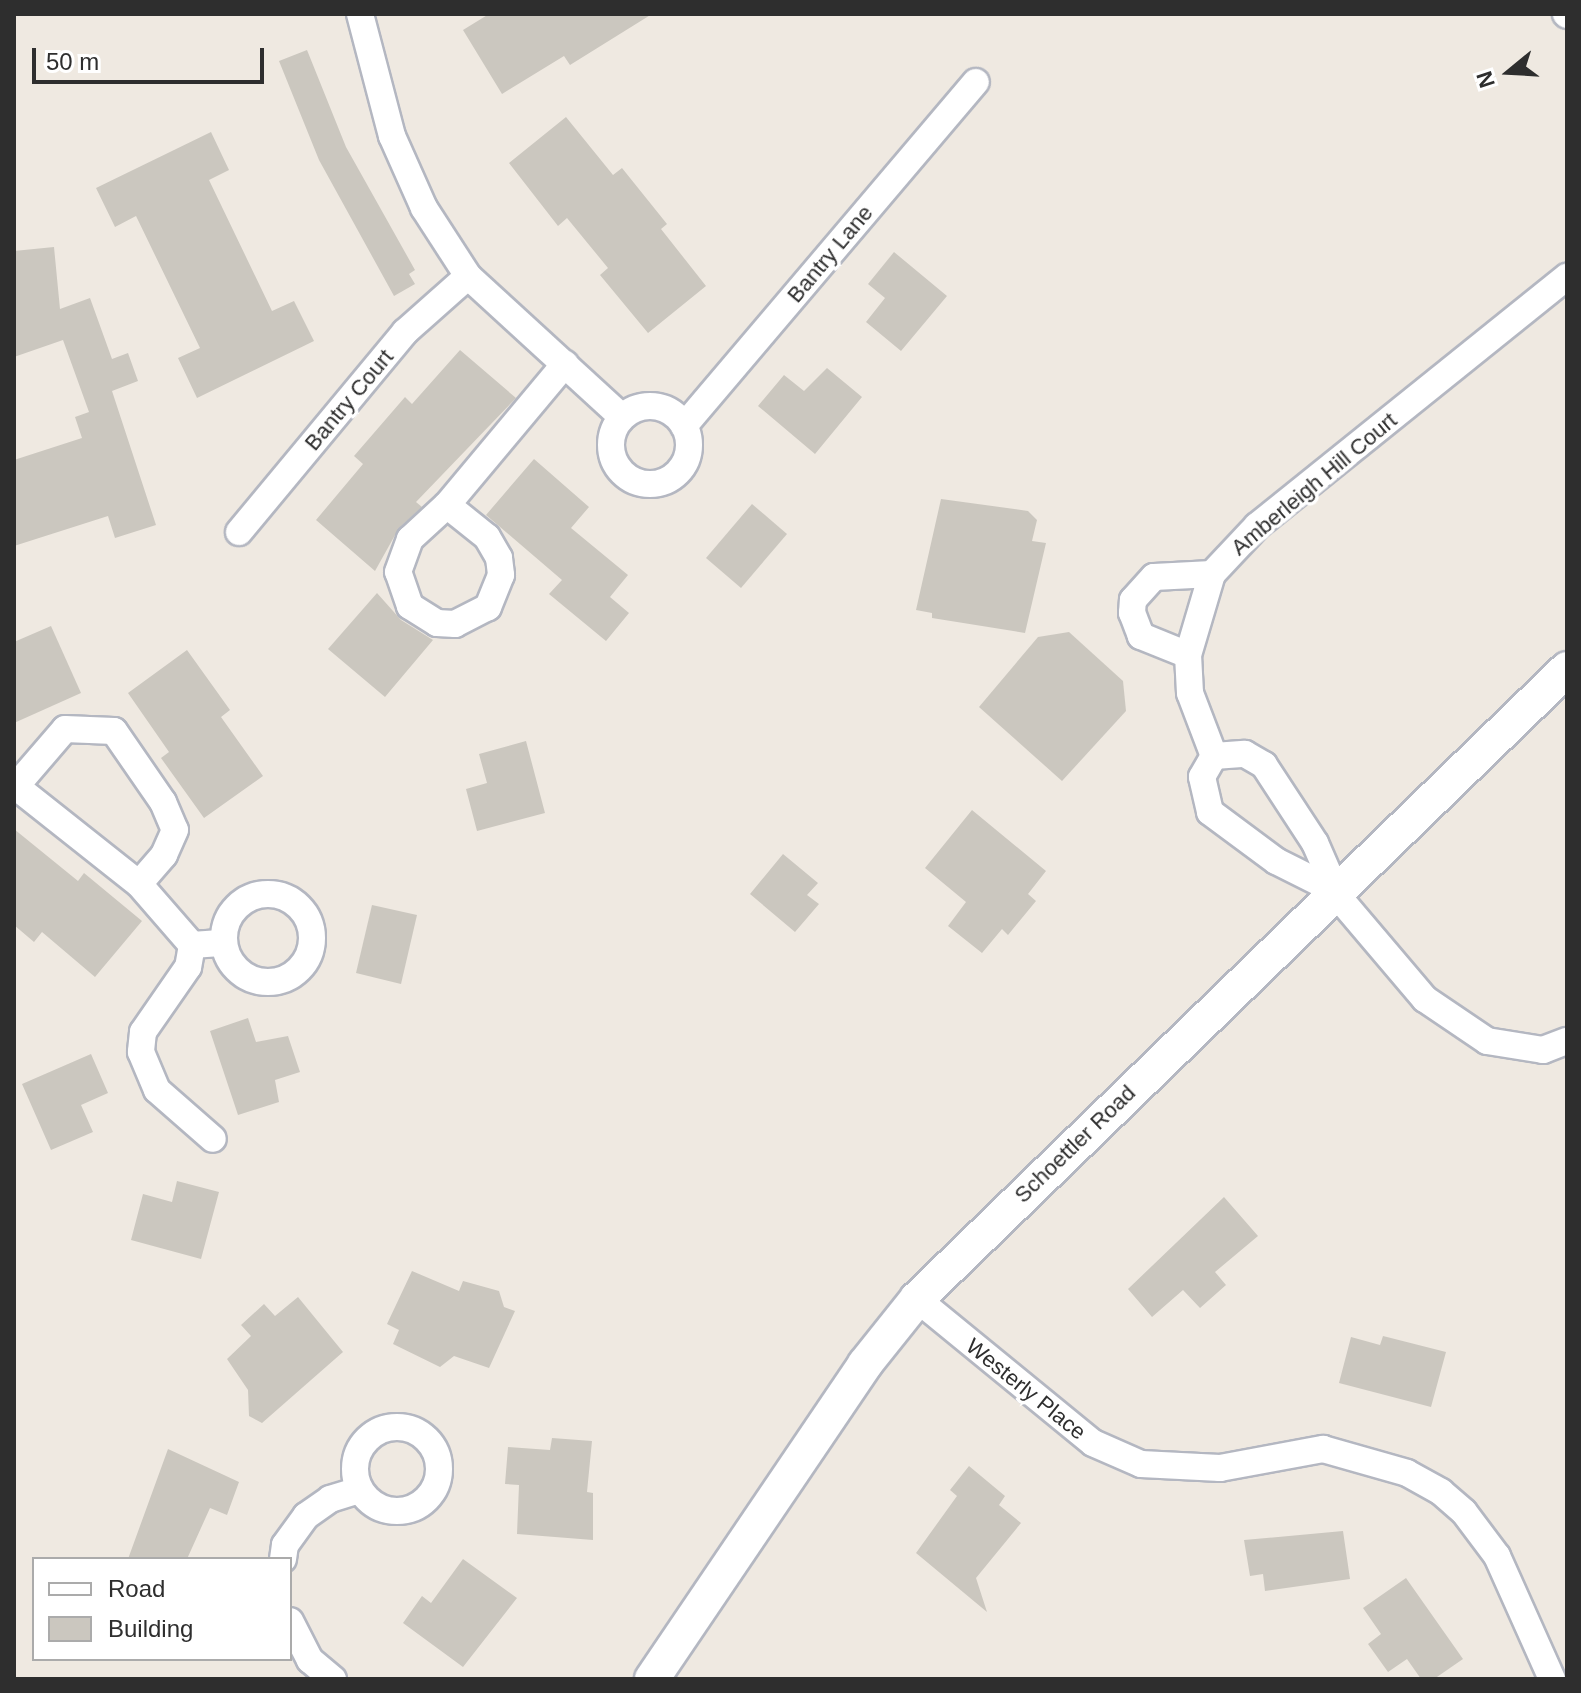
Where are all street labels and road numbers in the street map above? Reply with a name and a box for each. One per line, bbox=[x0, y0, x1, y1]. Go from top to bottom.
street label: Bantry Lane bbox=[782, 200, 878, 308]
street label: Bantry Court bbox=[299, 344, 399, 456]
street label: Amberleigh Hill Court bbox=[1226, 407, 1402, 561]
street label: Schoettler Road bbox=[1009, 1080, 1141, 1208]
street label: Westerly Place bbox=[961, 1333, 1091, 1445]

